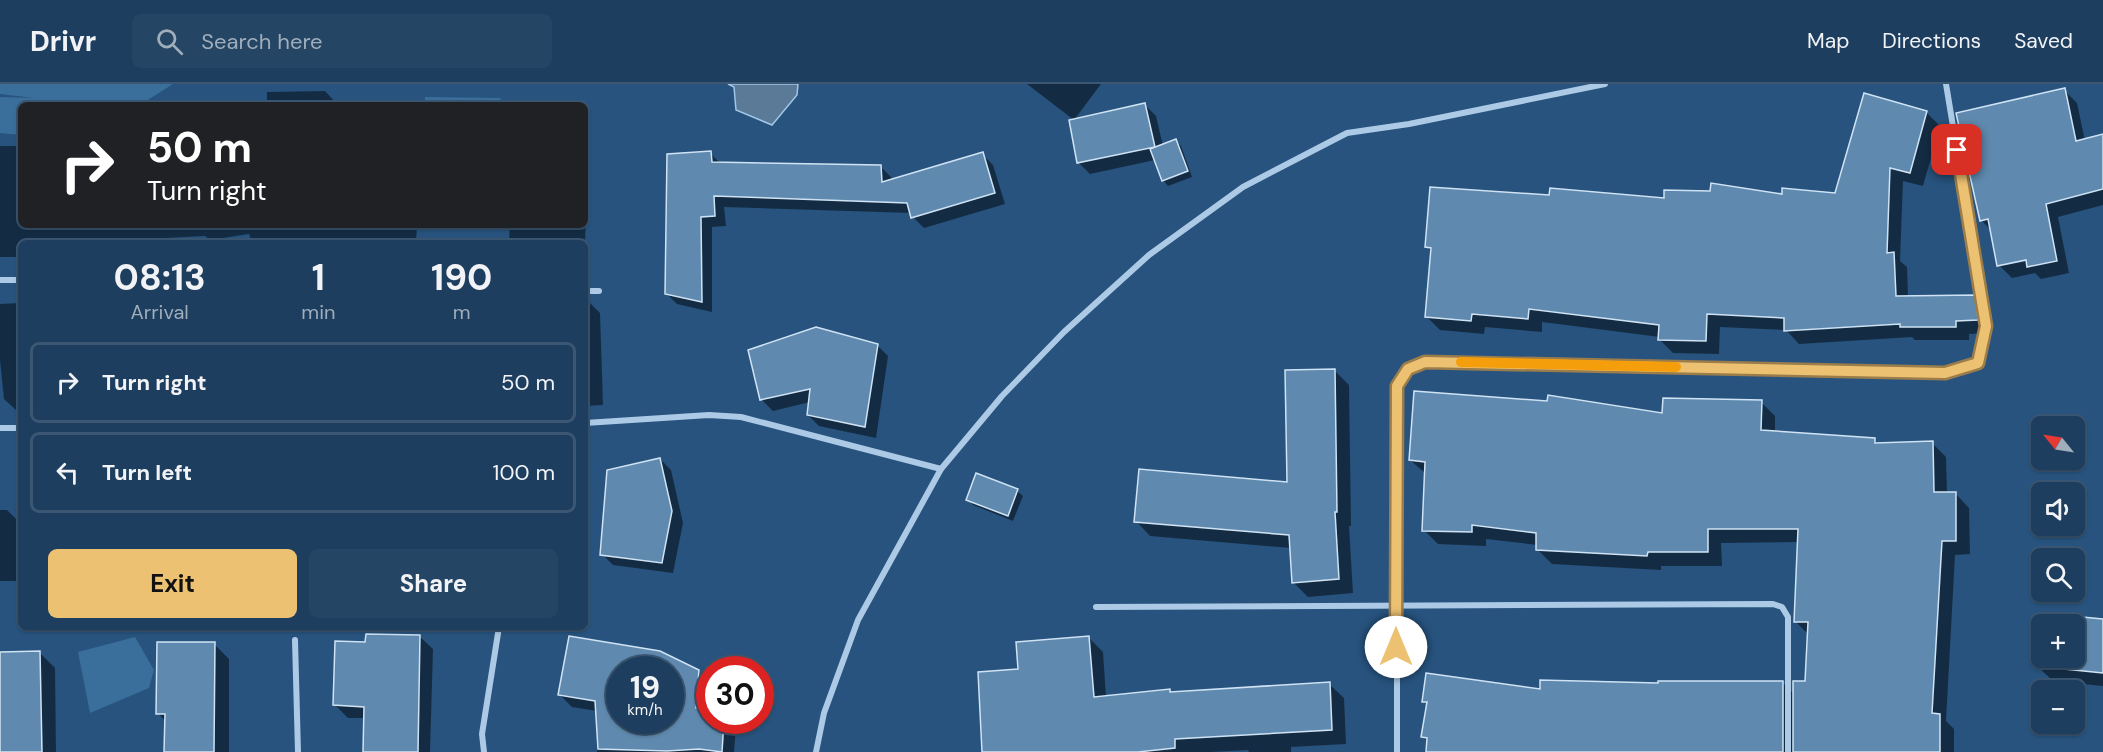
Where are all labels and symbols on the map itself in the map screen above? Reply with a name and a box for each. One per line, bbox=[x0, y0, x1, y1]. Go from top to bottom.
pin bbox=[1931, 124, 1982, 175]
north arrow bbox=[2031, 416, 2085, 470]
position arrow bbox=[1364, 615, 1428, 679]
speed limit sign: 30 bbox=[696, 656, 774, 734]

